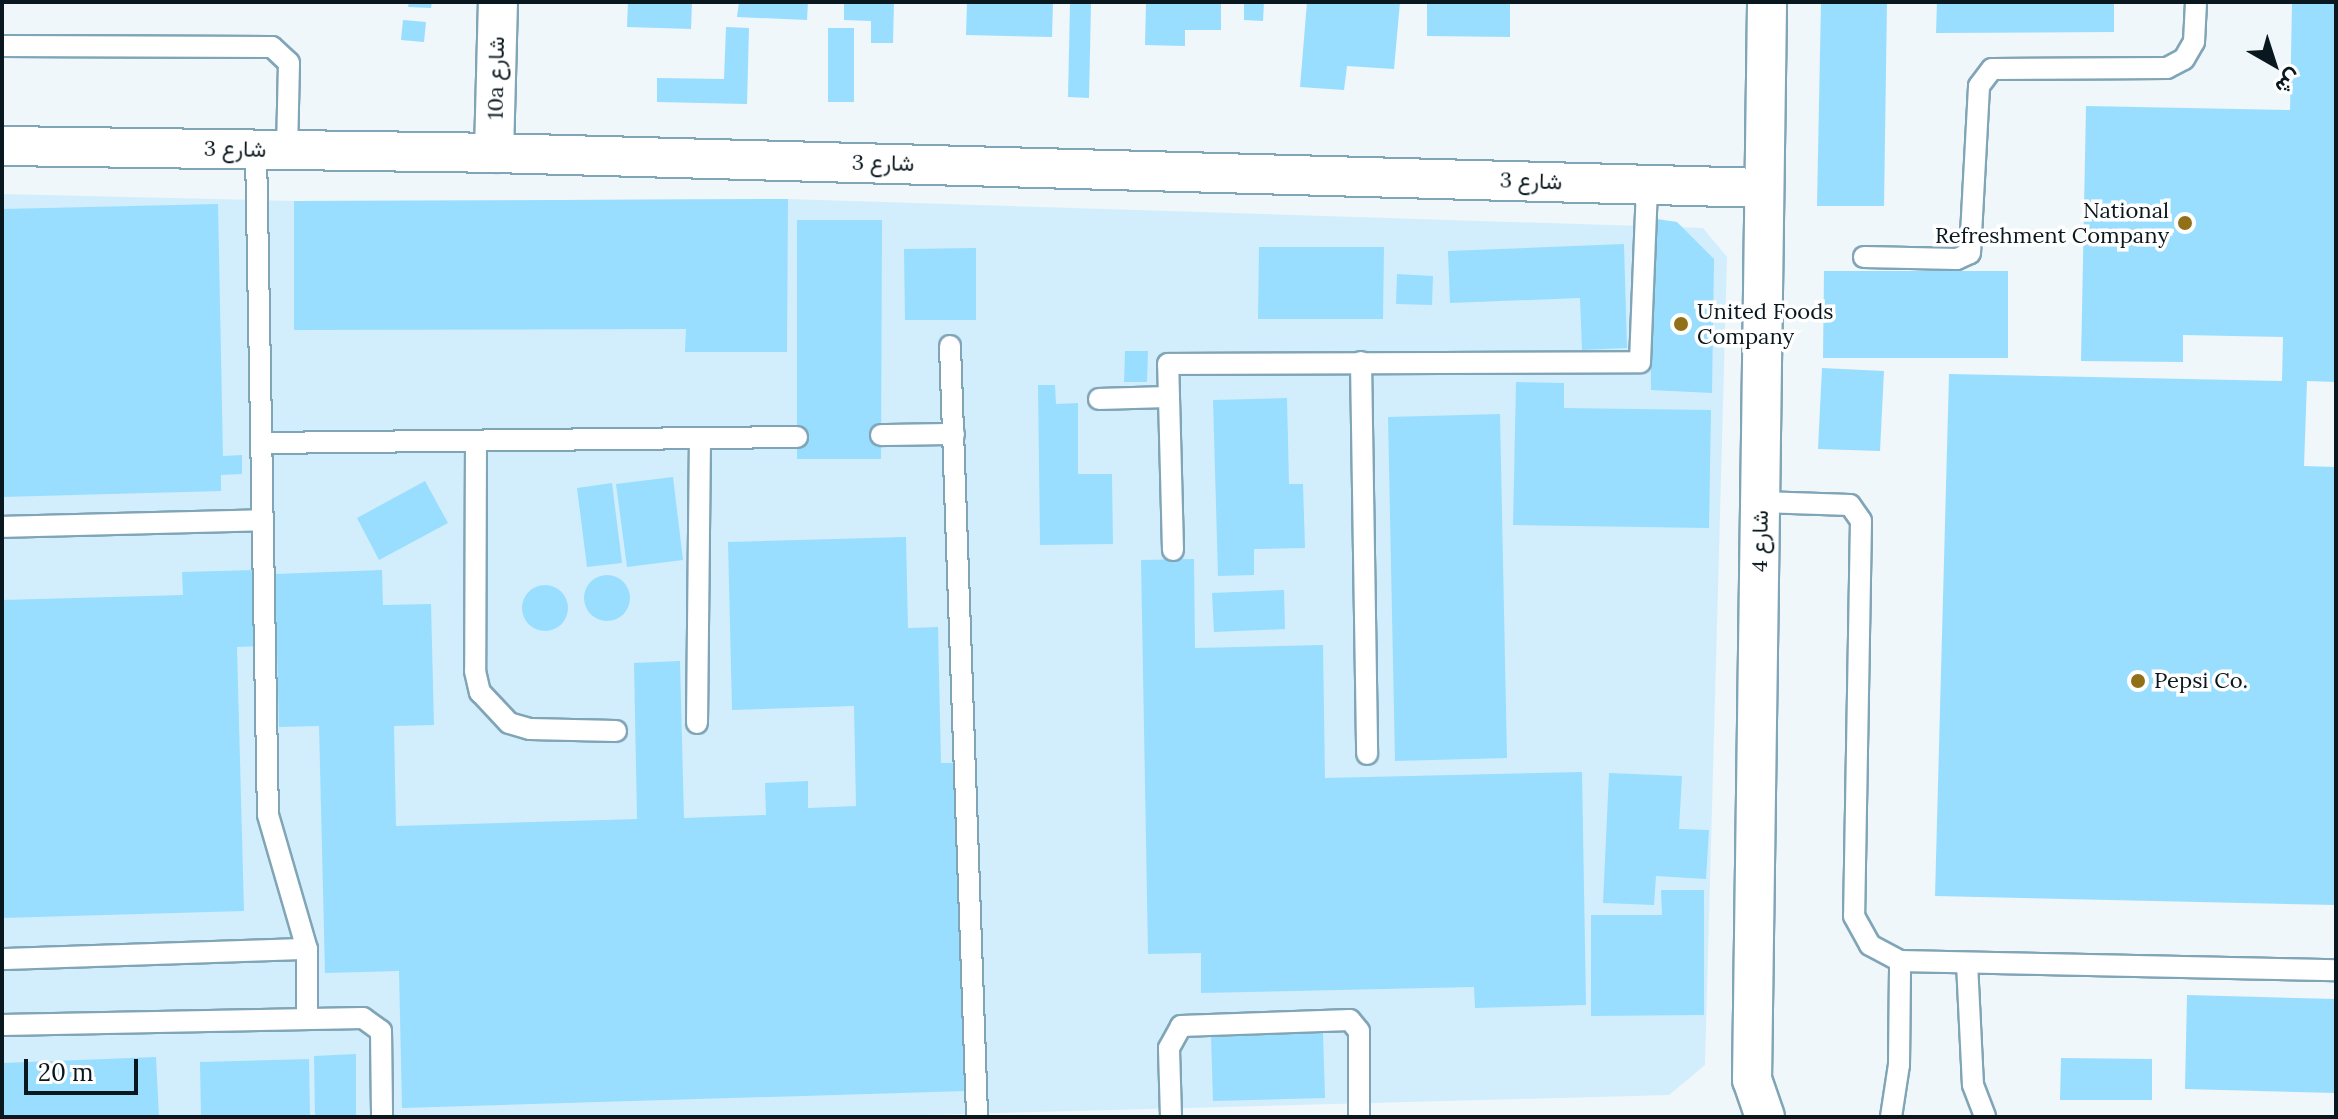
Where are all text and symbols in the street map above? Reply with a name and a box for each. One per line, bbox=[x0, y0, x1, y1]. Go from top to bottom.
north arrow bbox=[2234, 24, 2314, 104]
street label: 10a شارع bbox=[482, 36, 510, 120]
text: ش bbox=[2270, 63, 2308, 102]
street label: شارع 3 bbox=[204, 135, 266, 163]
street label: شارع 3 bbox=[852, 149, 914, 177]
street label: شارع 3 bbox=[1499, 167, 1563, 195]
place label: National Refreshment Company bbox=[1935, 197, 2169, 248]
marker: National Refreshment Company bbox=[2176, 214, 2194, 232]
place label: United Foods Company bbox=[1697, 298, 1834, 350]
marker: United Foods Company bbox=[1672, 315, 1690, 333]
street label: شارع 4 bbox=[1746, 510, 1774, 572]
place label: Pepsi Co. bbox=[2154, 668, 2248, 694]
marker: Pepsi Co. bbox=[2129, 672, 2147, 690]
scale bar bbox=[28, 1043, 142, 1093]
text: 20 m bbox=[38, 1057, 94, 1088]

